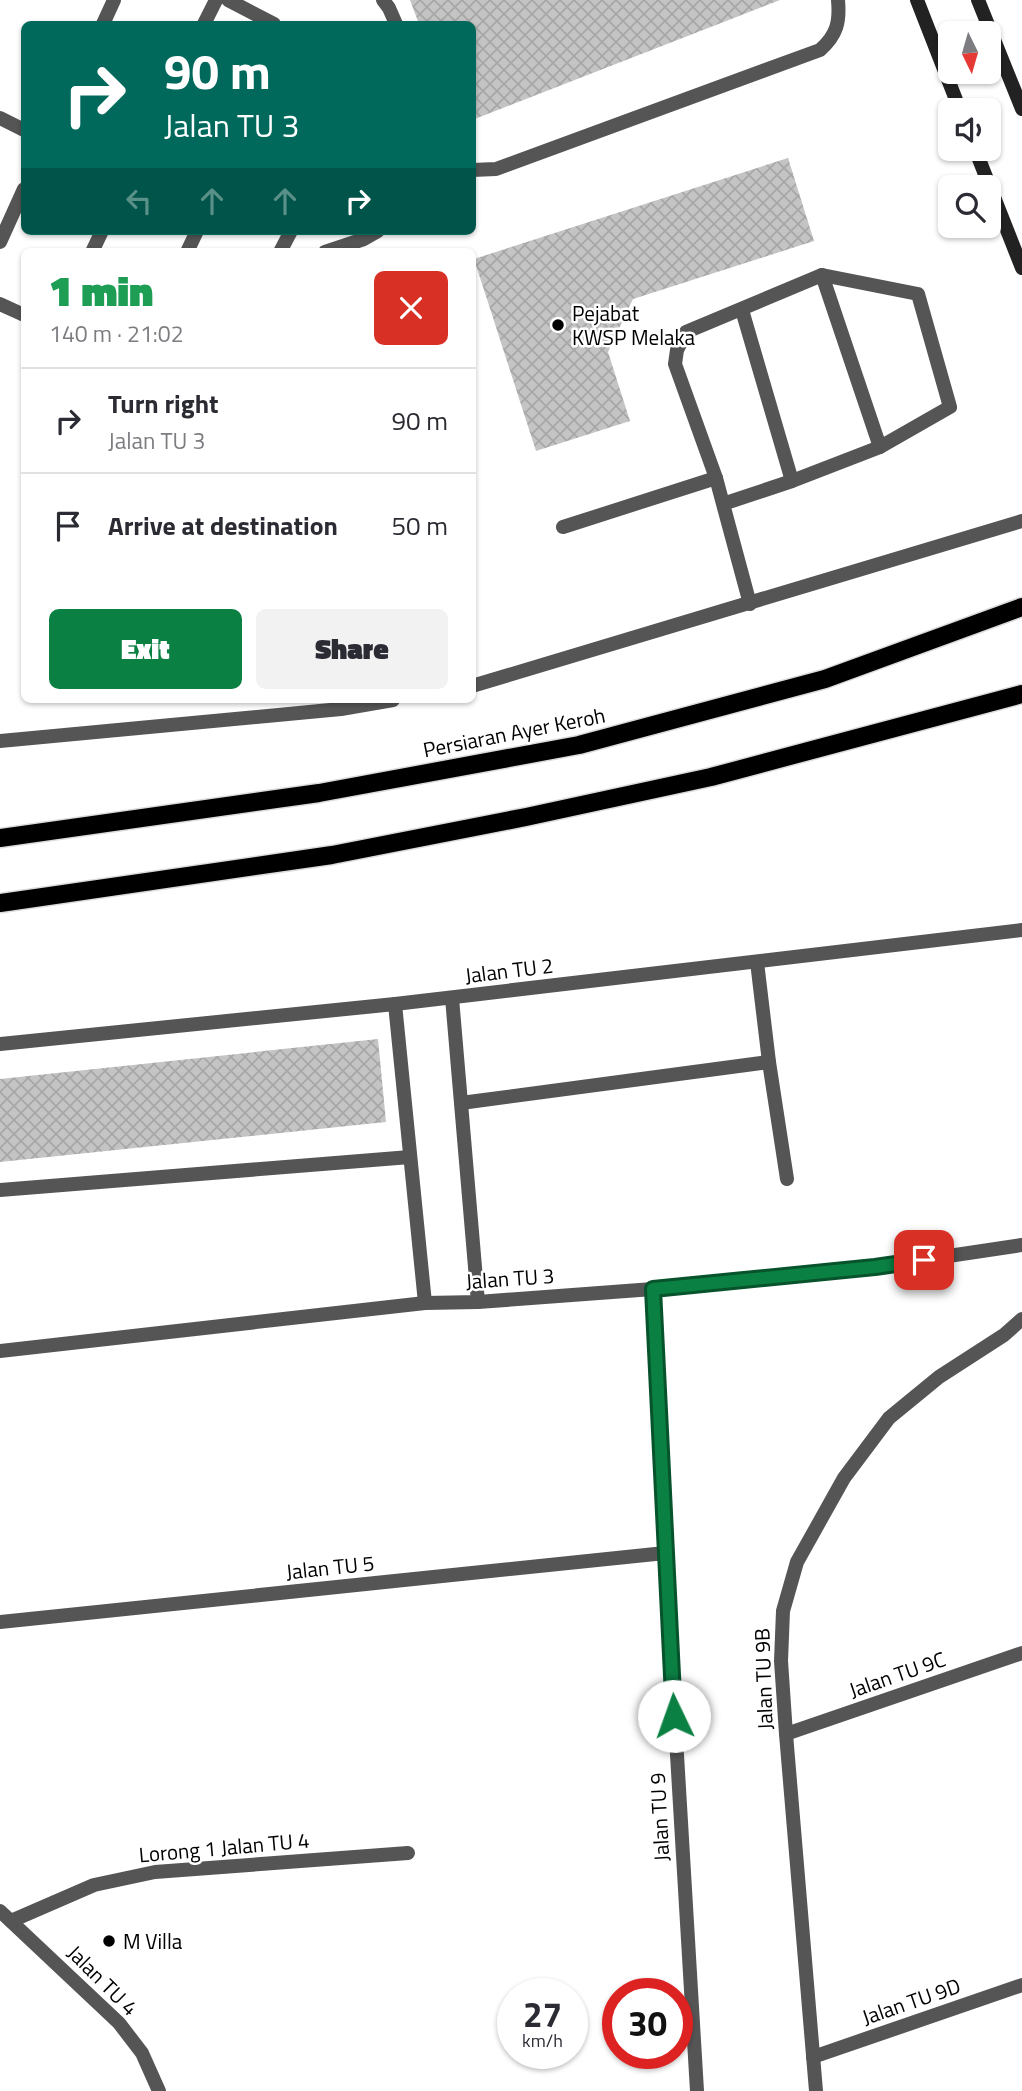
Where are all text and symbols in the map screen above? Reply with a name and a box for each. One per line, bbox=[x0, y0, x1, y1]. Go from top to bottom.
north arrow bbox=[938, 21, 1001, 84]
map controls bbox=[938, 21, 1001, 238]
text: 90 m bbox=[164, 33, 271, 108]
icon: right bbox=[49, 49, 140, 140]
button: sound bbox=[938, 98, 1001, 161]
text: Jalan TU 3 bbox=[164, 101, 299, 149]
button: search bbox=[938, 175, 1001, 238]
icon: left bbox=[120, 182, 158, 220]
icon: ahead bbox=[193, 182, 231, 220]
icon: ahead bbox=[266, 182, 304, 220]
icon: right bbox=[339, 182, 377, 220]
text: 1 min bbox=[49, 258, 153, 322]
button: close bbox=[374, 271, 448, 345]
place label: Pejabat KWSP Melaka bbox=[572, 297, 696, 353]
text: 140 m · 21:02 bbox=[49, 316, 184, 351]
marker: Pejabat KWSP Melaka bbox=[550, 317, 566, 333]
text: Turn right bbox=[108, 384, 219, 423]
text: 90 m bbox=[391, 401, 448, 440]
icon: right bbox=[49, 402, 87, 440]
text: Jalan TU 3 bbox=[108, 423, 205, 458]
text: Arrive at destination bbox=[108, 506, 338, 545]
text: 50 m bbox=[391, 506, 448, 545]
icon: arrive bbox=[49, 507, 87, 545]
button: Exit bbox=[49, 609, 242, 689]
button: Share bbox=[256, 609, 448, 689]
street label: Persiaran Ayer Keroh bbox=[420, 699, 608, 765]
street label: Jalan TU 2 bbox=[463, 949, 555, 991]
pin bbox=[894, 1230, 954, 1290]
icon: arrive bbox=[905, 1241, 943, 1279]
street label: Jalan TU 3 bbox=[465, 1259, 555, 1297]
street label: Jalan TU 5 bbox=[284, 1546, 376, 1588]
street label: Jalan TU 9B bbox=[745, 1628, 781, 1730]
street label: Jalan TU 9C bbox=[844, 1643, 950, 1705]
position arrow bbox=[637, 1679, 711, 1753]
street label: Jalan TU 9 bbox=[641, 1772, 677, 1862]
street label: Lorong 1 Jalan TU 4 bbox=[137, 1824, 311, 1870]
place label: M Villa bbox=[123, 1925, 183, 1957]
marker: M Villa bbox=[101, 1933, 117, 1949]
street label: Jalan TU 4 bbox=[60, 1937, 146, 2023]
street label: Jalan TU 9D bbox=[857, 1969, 965, 2033]
speed limit sign: 30 bbox=[602, 1978, 693, 2069]
text: 27 bbox=[523, 1987, 562, 2041]
text: km/h bbox=[522, 2027, 563, 2054]

